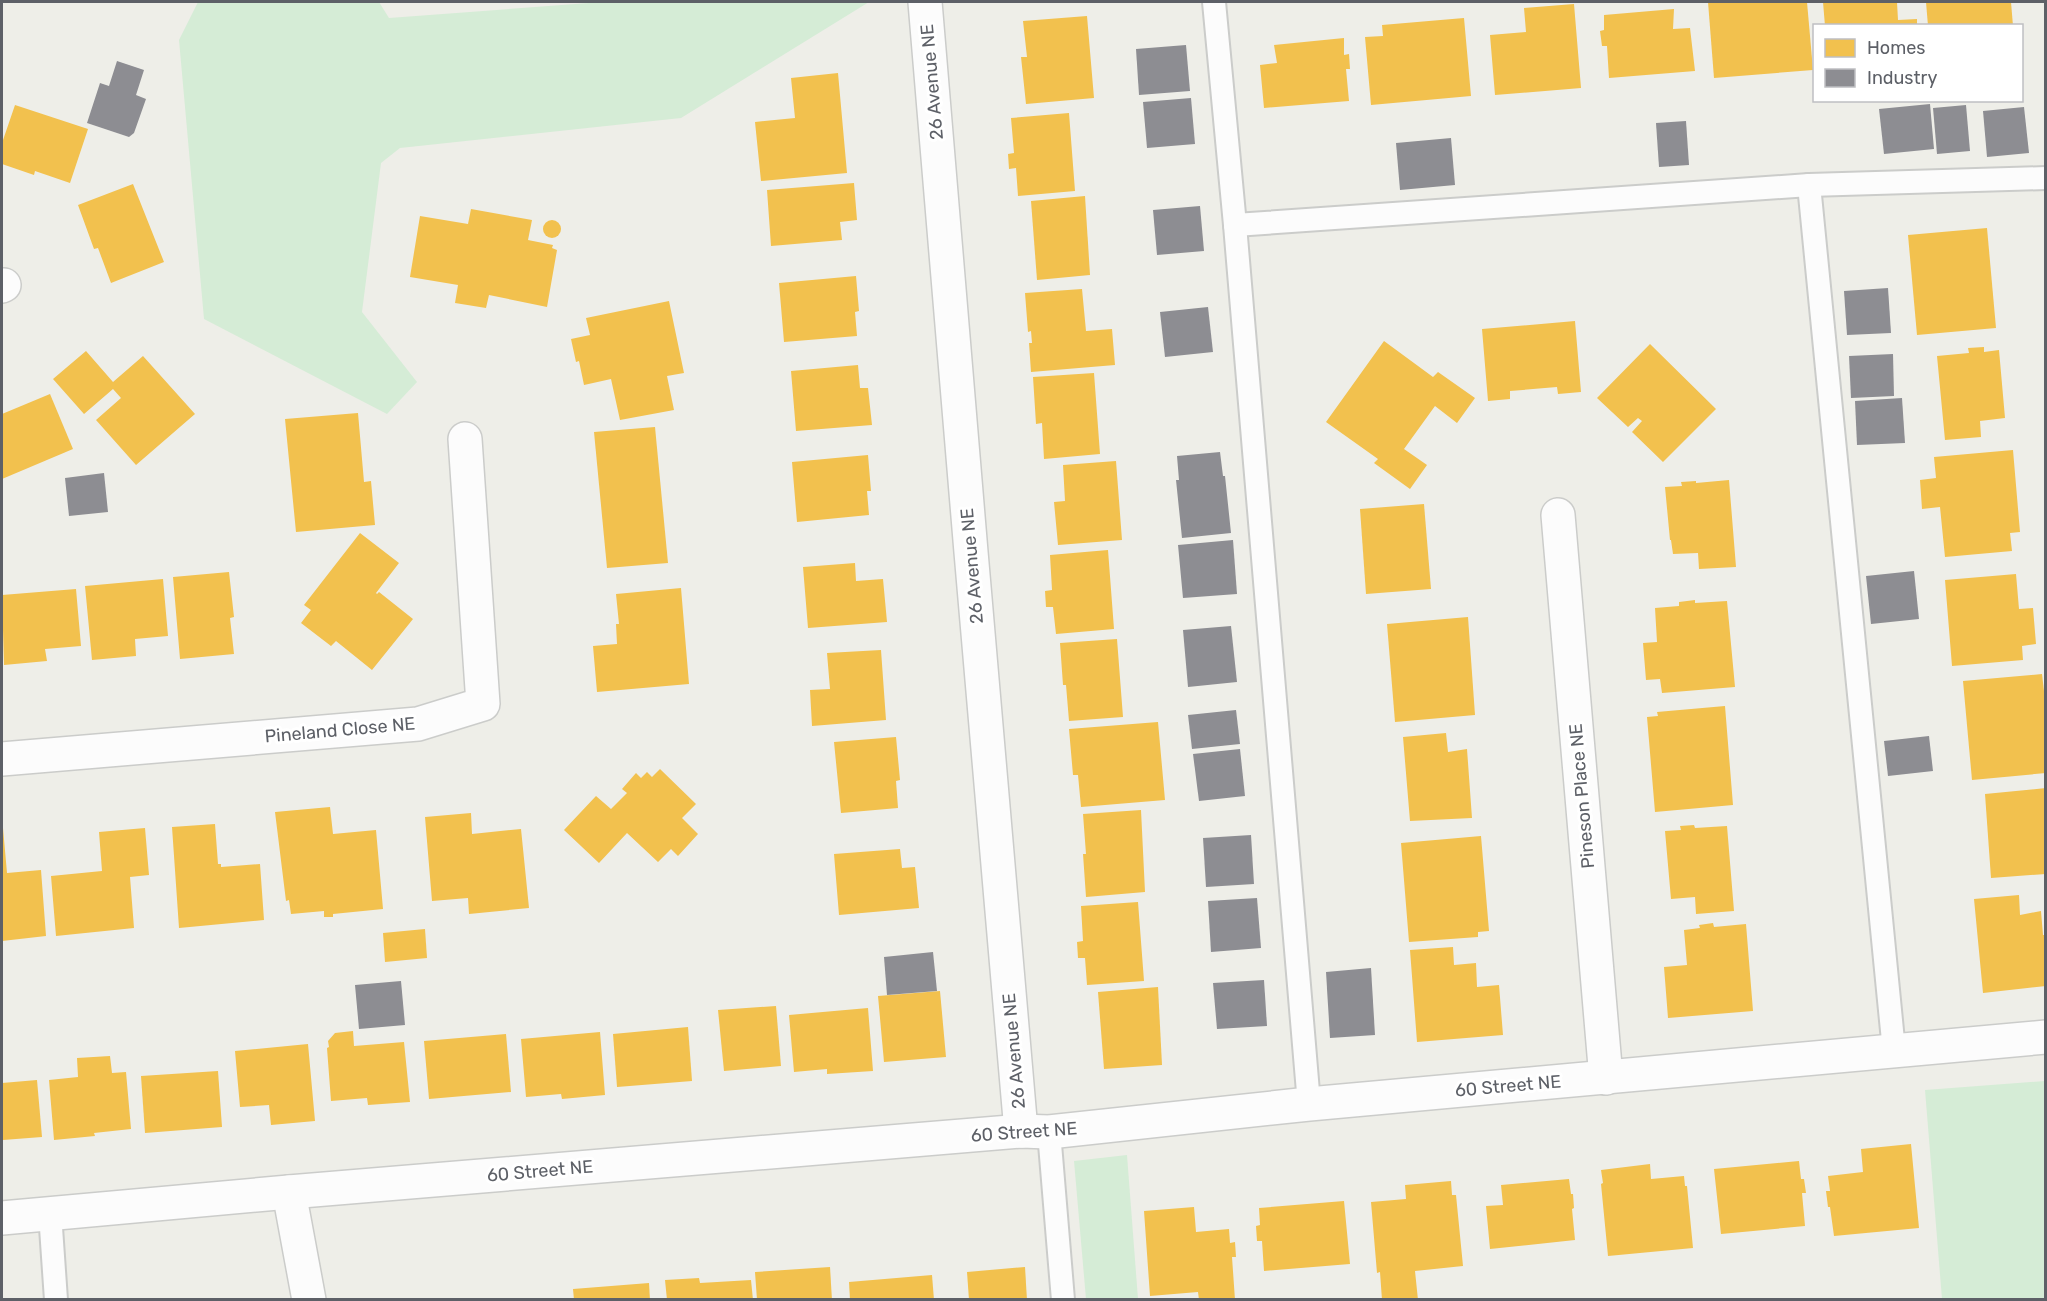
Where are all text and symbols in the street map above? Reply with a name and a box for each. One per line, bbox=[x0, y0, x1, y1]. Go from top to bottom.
street label: 26 Avenue NE bbox=[916, 23, 948, 141]
legend bbox=[1813, 24, 2023, 102]
text: Homes bbox=[1867, 37, 1925, 59]
text: Industry bbox=[1867, 67, 1937, 89]
street label: 26 Avenue NE bbox=[956, 507, 988, 625]
street label: Pineland Close NE bbox=[264, 712, 416, 748]
street label: Pineson Place NE bbox=[1565, 723, 1599, 869]
street label: 26 Avenue NE bbox=[998, 992, 1030, 1110]
street label: 60 Street NE bbox=[1454, 1070, 1562, 1102]
street label: 60 Street NE bbox=[970, 1117, 1078, 1147]
street label: 60 Street NE bbox=[486, 1155, 594, 1187]

